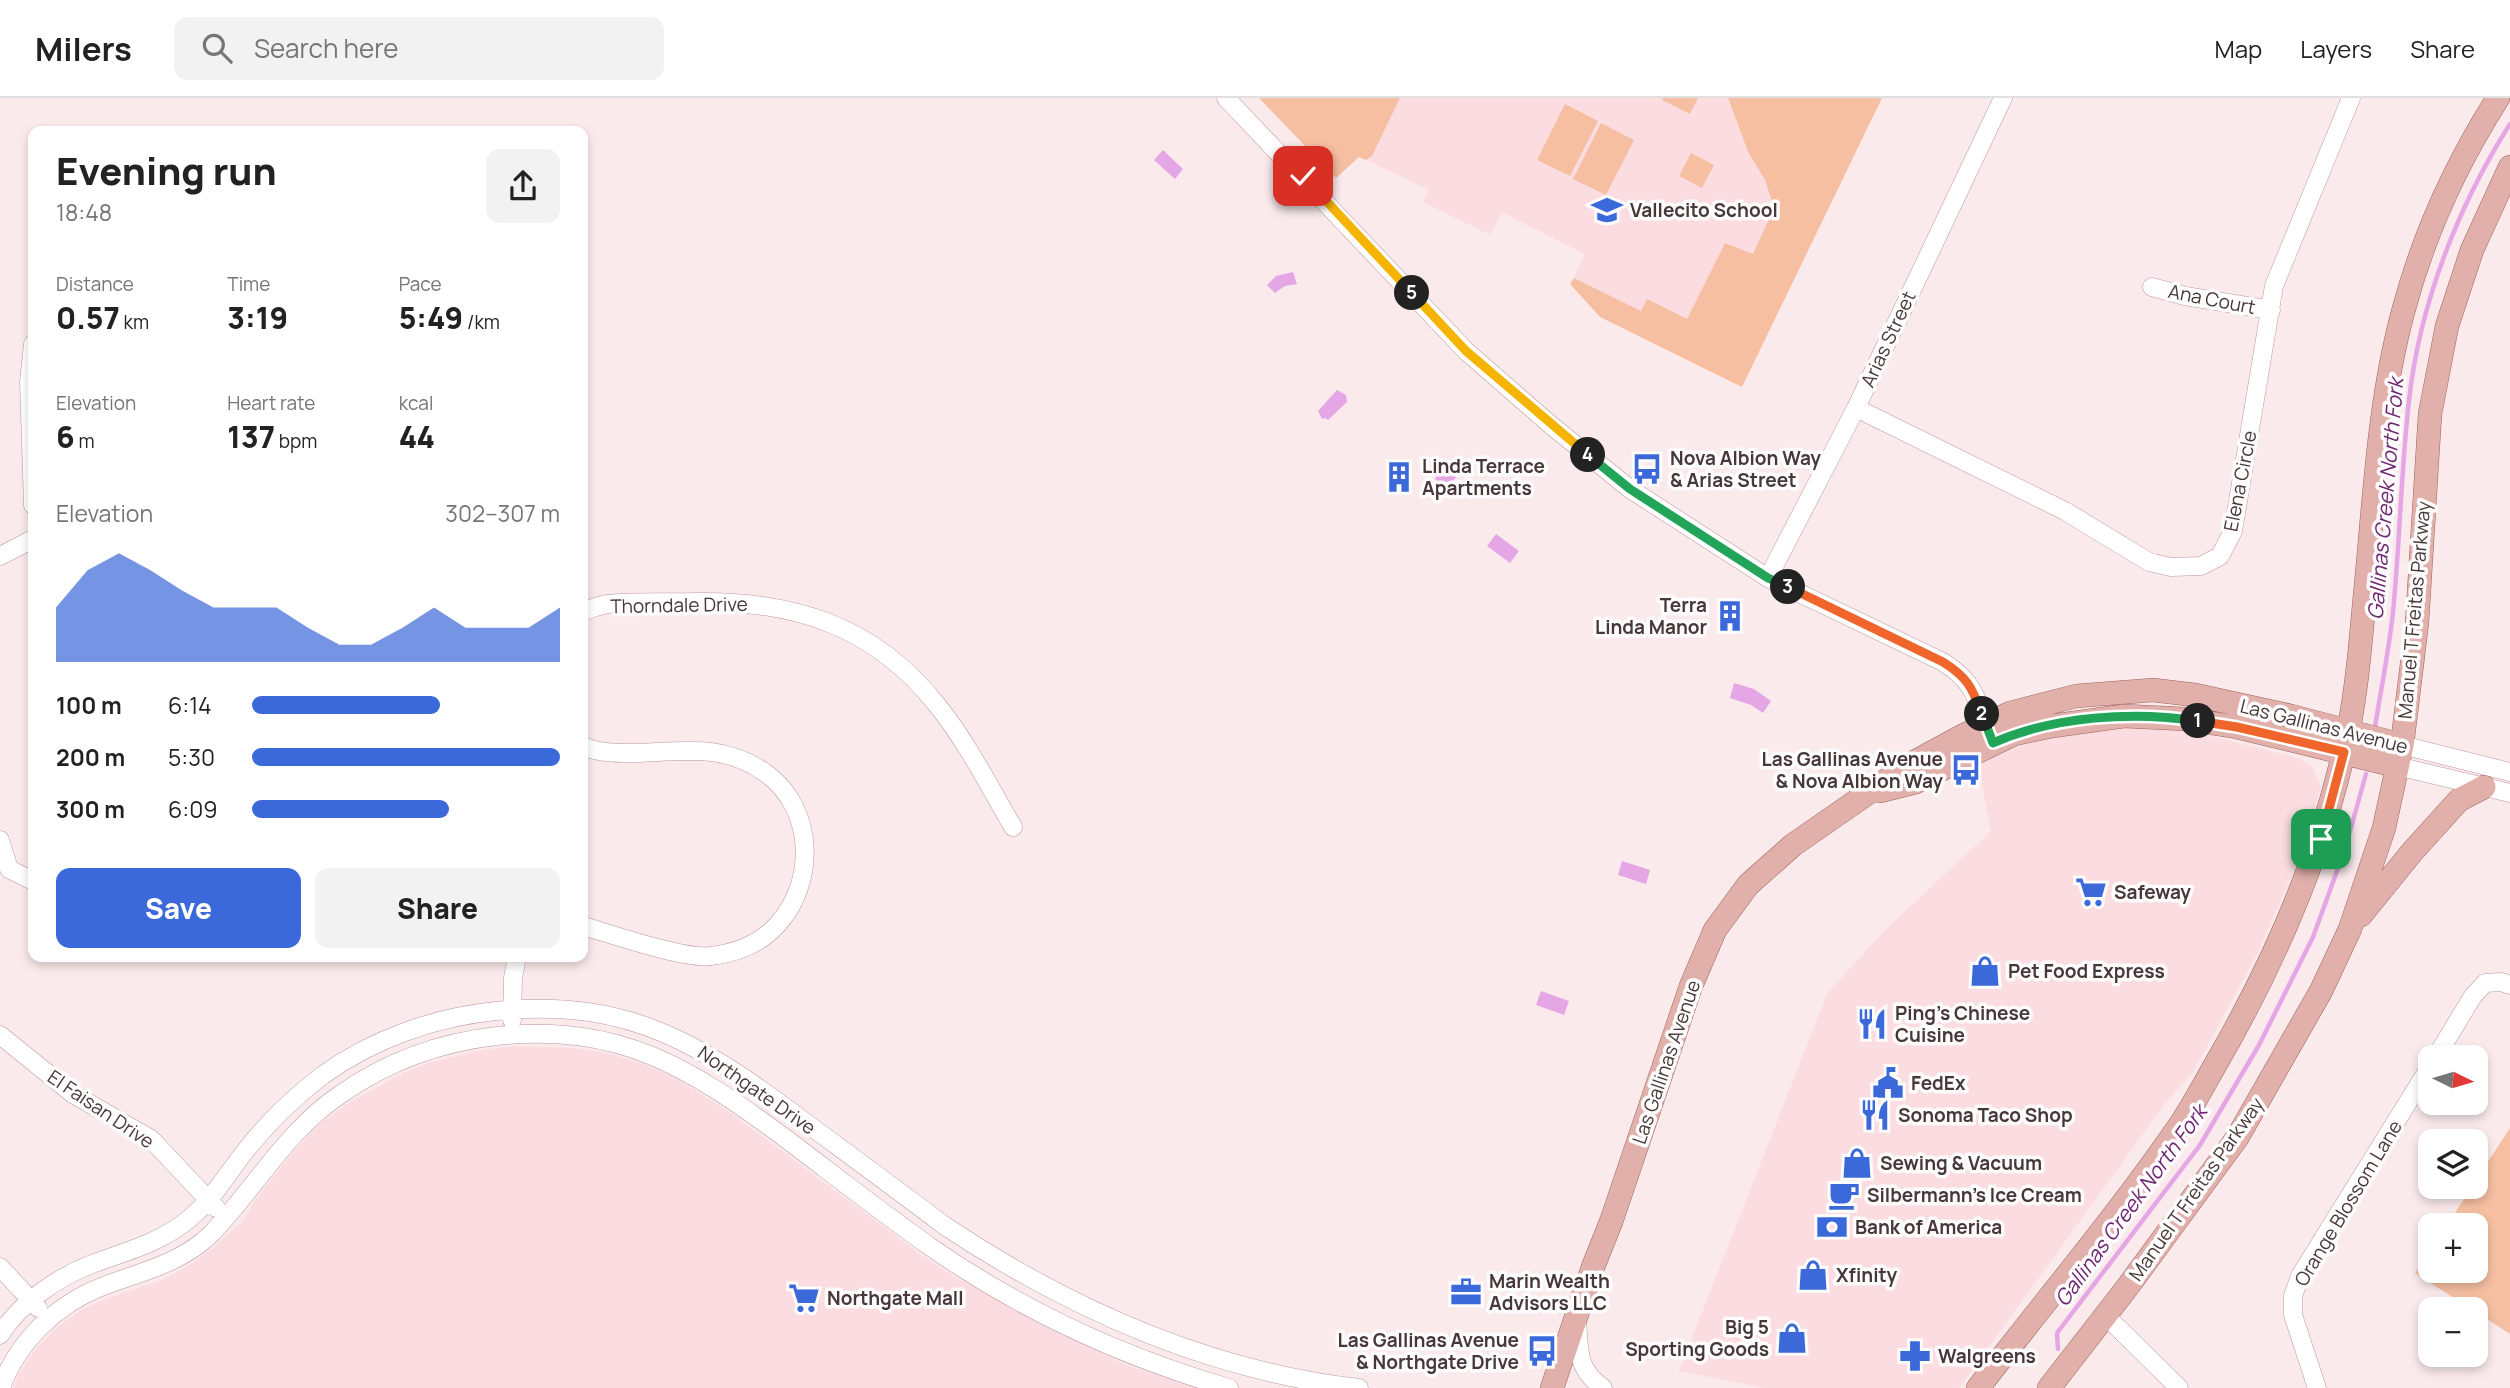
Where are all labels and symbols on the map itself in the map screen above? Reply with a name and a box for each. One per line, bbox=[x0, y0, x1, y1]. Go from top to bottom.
pin bbox=[1273, 146, 1333, 206]
school or university icon: Vallecito School bbox=[1590, 193, 1624, 227]
place label: Vallecito School bbox=[1630, 197, 1778, 223]
pin: 5 bbox=[1394, 276, 1430, 310]
street label: Ana Court bbox=[2166, 278, 2258, 320]
street label: Arias Street bbox=[1854, 287, 1922, 391]
water label: Gallinas Creek North Fork bbox=[2361, 374, 2410, 621]
street label: Elena Circle bbox=[2217, 428, 2263, 534]
pin: 4 bbox=[1570, 438, 1606, 472]
place label: Nova Albion Way & Arias Street bbox=[1670, 445, 1821, 493]
bus stop icon: Nova Albion Way & Arias Street bbox=[1630, 452, 1664, 486]
place label: Linda Terrace Apartments bbox=[1422, 453, 1545, 501]
building icon: Linda Terrace Apartments bbox=[1382, 460, 1416, 494]
street label: Manuel T Freitas Parkway bbox=[2392, 500, 2436, 720]
pin: 3 bbox=[1770, 570, 1806, 604]
street label: Thorndale Drive bbox=[610, 591, 748, 619]
place label: Terra Linda Manor bbox=[1595, 592, 1707, 640]
building icon: Terra Linda Manor bbox=[1713, 599, 1747, 633]
street label: Las Gallinas Avenue bbox=[2237, 693, 2411, 759]
pin: 2 bbox=[1965, 696, 2000, 732]
pin: 1 bbox=[2180, 704, 2216, 738]
place label: Las Gallinas Avenue & Nova Albion Way bbox=[1762, 746, 1943, 794]
bus stop icon: Las Gallinas Avenue & Nova Albion Way bbox=[1949, 753, 1983, 787]
pin bbox=[2291, 809, 2351, 869]
supermarket icon: Safeway bbox=[2074, 875, 2108, 909]
place label: Safeway bbox=[2114, 879, 2191, 905]
shop icon: Pet Food Express bbox=[1968, 954, 2002, 988]
place label: Pet Food Express bbox=[2008, 958, 2165, 984]
street label: Las Gallinas Avenue bbox=[1626, 976, 1706, 1148]
place label: Ping's Chinese Cuisine bbox=[1895, 1000, 2030, 1048]
restaurant icon: Ping's Chinese Cuisine bbox=[1855, 1007, 1889, 1041]
street label: Northgate Drive bbox=[693, 1040, 821, 1140]
north arrow bbox=[2418, 1045, 2488, 1115]
street label: El Faisan Drive bbox=[43, 1064, 159, 1154]
public building icon: FedEx bbox=[1871, 1066, 1905, 1100]
place label: FedEx bbox=[1911, 1070, 1966, 1096]
street label: Manuel T Freitas Parkway bbox=[2123, 1092, 2269, 1286]
water label: Gallinas Creek North Fork bbox=[2048, 1097, 2214, 1312]
restaurant icon: Sonoma Taco Shop bbox=[1858, 1098, 1892, 1132]
place label: Sonoma Taco Shop bbox=[1898, 1102, 2073, 1128]
street label: Orange Blossom Lane bbox=[2288, 1115, 2408, 1291]
shop icon: Sewing & Vacuum bbox=[1840, 1146, 1874, 1180]
place label: Sewing & Vacuum bbox=[1880, 1150, 2042, 1176]
cafe icon: Silbermann's Ice Cream bbox=[1827, 1178, 1861, 1212]
place label: Silbermann's Ice Cream bbox=[1867, 1182, 2082, 1208]
bank icon: Bank of America bbox=[1815, 1210, 1849, 1244]
place label: Bank of America bbox=[1855, 1214, 2002, 1240]
shop icon: Xfinity bbox=[1796, 1258, 1830, 1292]
place label: Xfinity bbox=[1836, 1262, 1897, 1288]
place label: Marin Wealth Advisors LLC bbox=[1489, 1268, 1610, 1316]
office icon: Marin Wealth Advisors LLC bbox=[1449, 1275, 1483, 1309]
supermarket icon: Northgate Mall bbox=[787, 1281, 821, 1315]
place label: Northgate Mall bbox=[827, 1285, 964, 1311]
place label: Big 5 Sporting Goods bbox=[1625, 1314, 1769, 1362]
shop icon: Big 5 Sporting Goods bbox=[1775, 1321, 1809, 1355]
place label: Las Gallinas Avenue & Northgate Drive bbox=[1338, 1327, 1519, 1375]
bus stop icon: Las Gallinas Avenue & Northgate Drive bbox=[1525, 1334, 1559, 1368]
pharmacy icon: Walgreens bbox=[1898, 1339, 1932, 1373]
place label: Walgreens bbox=[1938, 1343, 2036, 1369]

